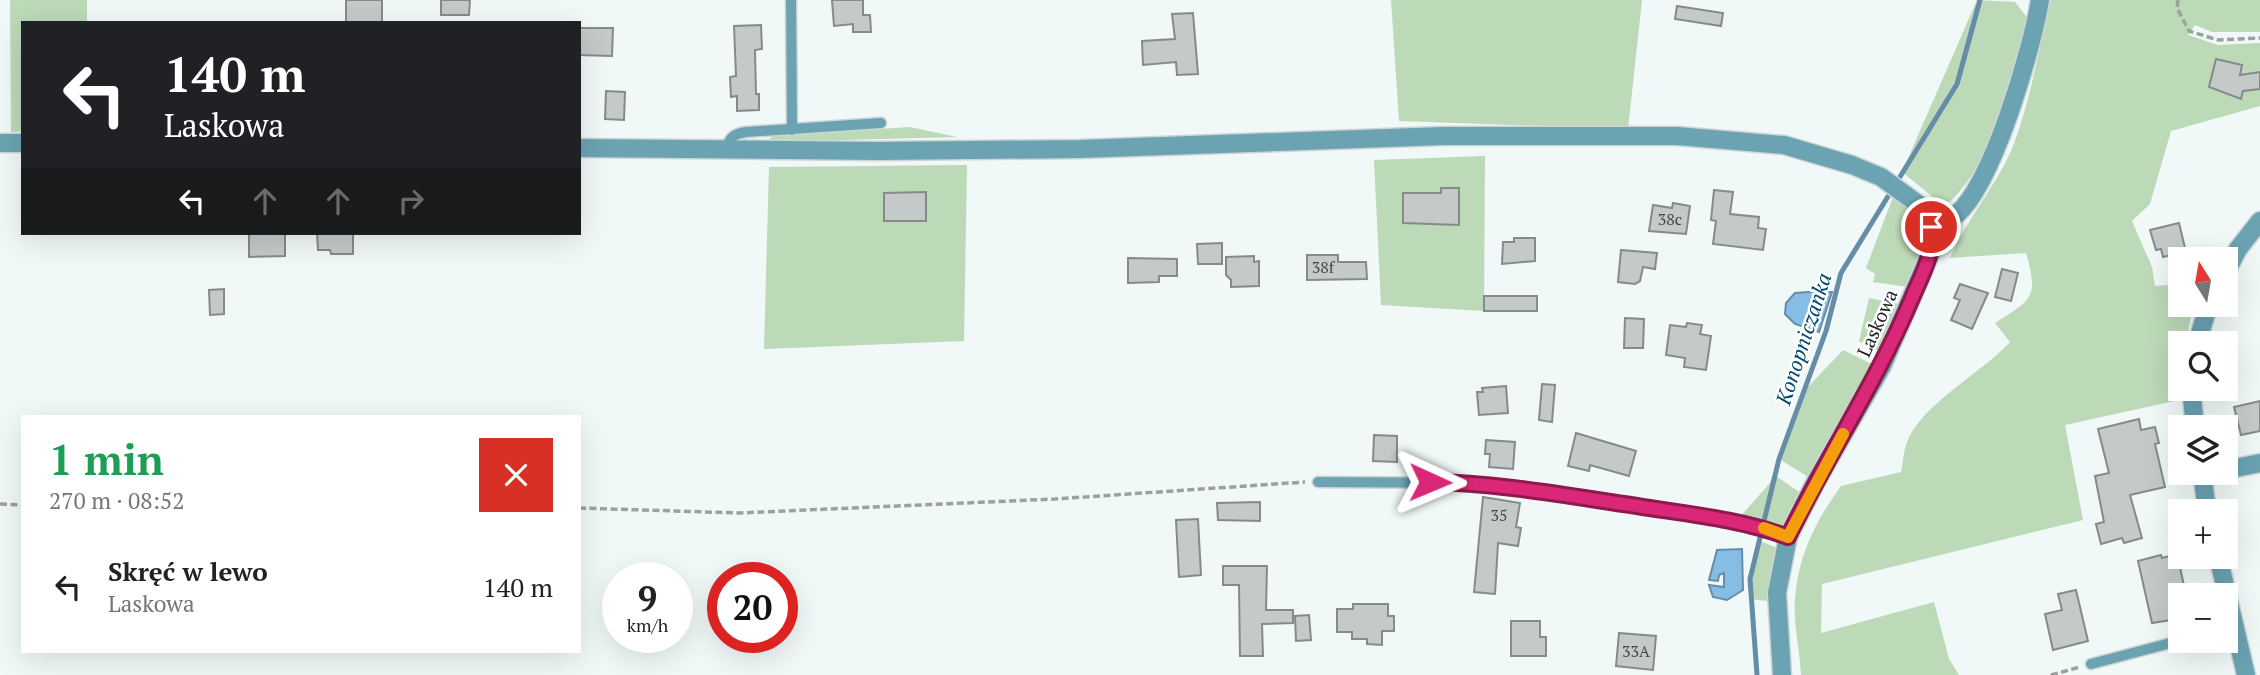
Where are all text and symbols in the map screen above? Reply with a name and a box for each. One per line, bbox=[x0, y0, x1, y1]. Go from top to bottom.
text: 140 m bbox=[164, 41, 306, 106]
icon: left bbox=[49, 49, 140, 140]
text: Laskowa bbox=[164, 104, 284, 146]
icon: left bbox=[173, 182, 211, 220]
icon: ahead bbox=[246, 182, 284, 220]
icon: ahead bbox=[319, 182, 357, 220]
icon: right bbox=[392, 182, 430, 220]
pin bbox=[1901, 197, 1961, 257]
house number: 38c bbox=[1658, 208, 1682, 230]
icon: arrive bbox=[1912, 208, 1950, 246]
north arrow bbox=[2168, 247, 2238, 317]
map controls bbox=[2168, 247, 2238, 653]
house number: 38f bbox=[1312, 256, 1336, 278]
water label: Konopniczanka bbox=[1768, 269, 1837, 409]
street label: Laskowa bbox=[1851, 285, 1903, 361]
button: search bbox=[2168, 331, 2238, 401]
button: layers bbox=[2168, 415, 2238, 485]
text: 1 min bbox=[49, 431, 164, 487]
button: close bbox=[479, 438, 553, 512]
position arrow bbox=[1393, 445, 1467, 519]
text: 270 m · 08:52 bbox=[49, 485, 184, 516]
button: + bbox=[2168, 499, 2238, 569]
house number: 35 bbox=[1490, 504, 1508, 526]
text: Skręć w lewo bbox=[108, 554, 268, 588]
speed limit sign: 20 bbox=[707, 562, 798, 653]
icon: left bbox=[49, 568, 87, 606]
text: 140 m bbox=[483, 570, 553, 604]
text: 9 bbox=[638, 575, 657, 621]
button: − bbox=[2168, 583, 2238, 653]
text: Laskowa bbox=[108, 588, 195, 619]
text: km/h bbox=[627, 613, 668, 637]
house number: 33A bbox=[1622, 640, 1650, 662]

